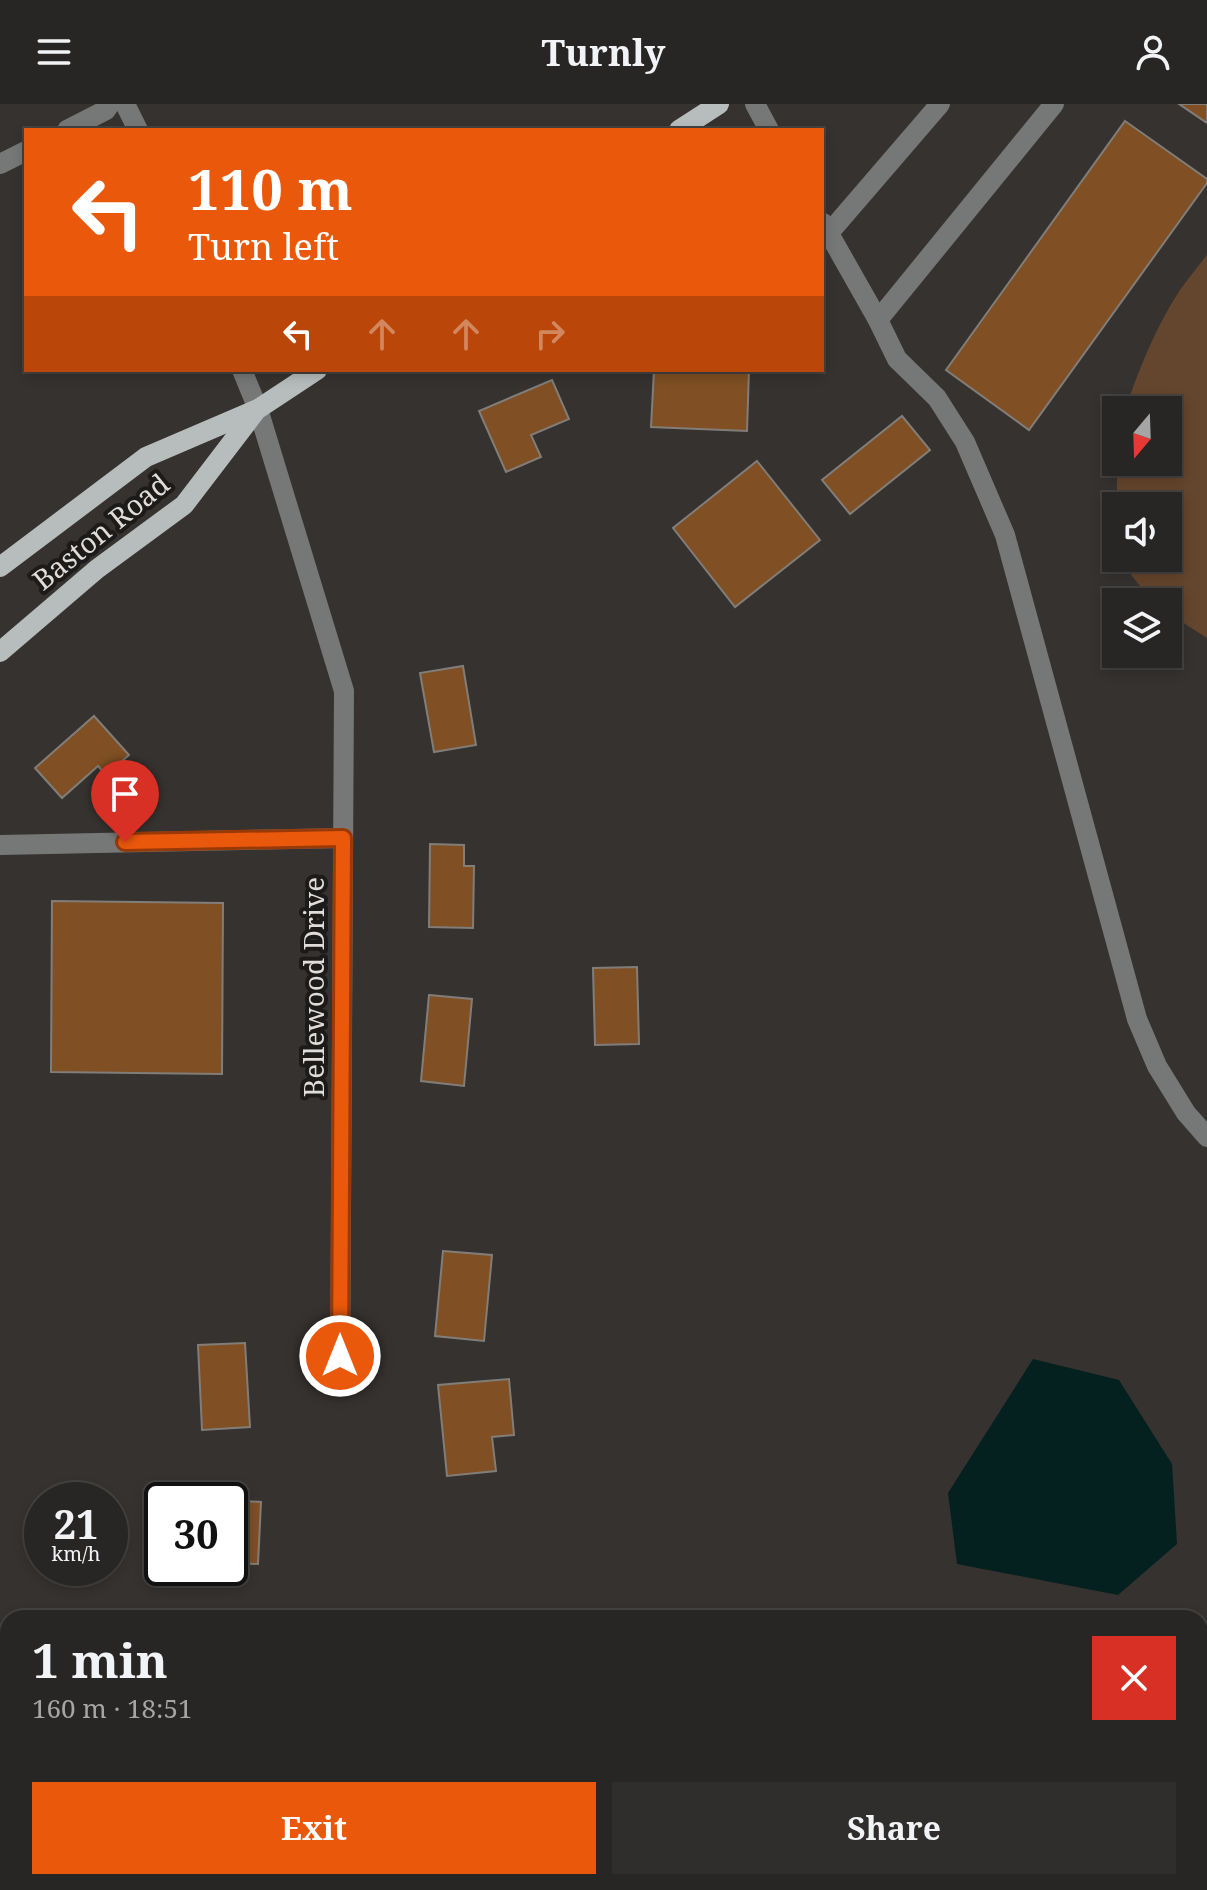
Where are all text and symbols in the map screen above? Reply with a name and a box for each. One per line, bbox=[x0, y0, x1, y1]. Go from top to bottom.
text: Turnly bbox=[542, 28, 665, 77]
icon: menu bbox=[32, 30, 76, 74]
icon: person bbox=[1131, 30, 1175, 74]
text: 110 m bbox=[188, 150, 353, 226]
icon: left bbox=[56, 160, 160, 264]
text: Turn left bbox=[188, 222, 339, 271]
icon: left bbox=[276, 312, 320, 356]
icon: ahead bbox=[360, 312, 404, 356]
icon: ahead bbox=[444, 312, 488, 356]
icon: right bbox=[528, 312, 572, 356]
north arrow bbox=[1102, 396, 1182, 476]
map controls bbox=[1102, 396, 1182, 668]
street label: Baston Road bbox=[24, 464, 177, 598]
button: sound bbox=[1102, 492, 1182, 572]
button: layers bbox=[1102, 588, 1182, 668]
pin bbox=[91, 760, 159, 842]
icon: arrive bbox=[103, 772, 147, 816]
street label: Bellewood Drive bbox=[294, 877, 332, 1097]
position arrow bbox=[298, 1314, 382, 1398]
speed limit sign: 30 bbox=[144, 1482, 248, 1586]
text: 21 bbox=[53, 1496, 99, 1551]
text: km/h bbox=[51, 1540, 101, 1567]
text: 1 min bbox=[32, 1627, 168, 1692]
button: close bbox=[1092, 1636, 1176, 1720]
text: 160 m · 18:51 bbox=[32, 1690, 193, 1726]
button: Exit bbox=[32, 1782, 596, 1874]
button: Share bbox=[612, 1782, 1176, 1874]

